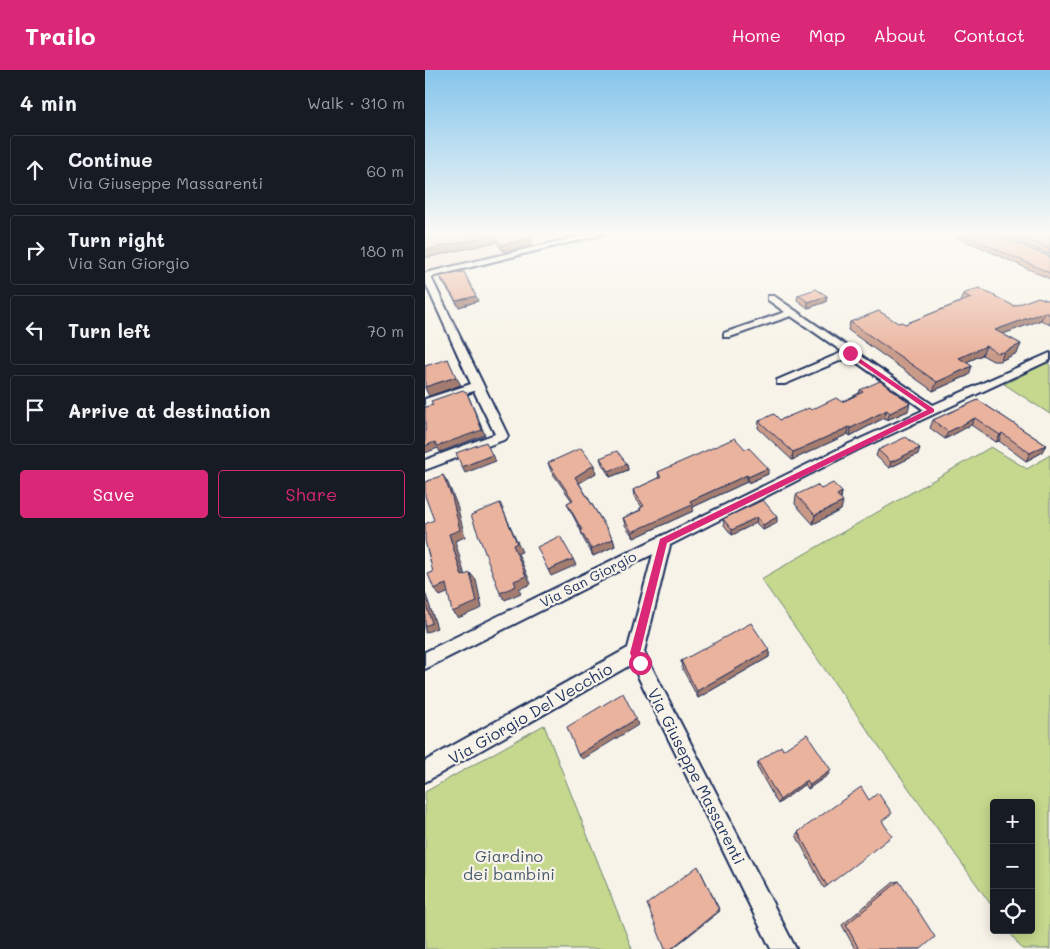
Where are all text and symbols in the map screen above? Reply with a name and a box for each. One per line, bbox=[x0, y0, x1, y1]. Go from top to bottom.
text: Trailo bbox=[25, 20, 96, 51]
text: Home bbox=[732, 23, 781, 47]
text: Map bbox=[809, 23, 845, 47]
text: About bbox=[873, 23, 926, 47]
text: Contact bbox=[954, 23, 1025, 47]
text: 4 min bbox=[20, 89, 77, 116]
text: Walk · 310 m bbox=[307, 92, 405, 113]
text: Continue bbox=[68, 147, 153, 172]
icon: ahead bbox=[21, 156, 49, 184]
text: 60 m bbox=[367, 160, 404, 181]
text: Via Giuseppe Massarenti bbox=[68, 172, 263, 193]
text: Turn right bbox=[68, 227, 165, 252]
icon: right bbox=[21, 236, 49, 264]
text: 180 m bbox=[359, 240, 404, 261]
text: Via San Giorgio bbox=[68, 252, 189, 273]
icon: left bbox=[21, 316, 49, 344]
text: Turn left bbox=[68, 318, 151, 343]
text: 70 m bbox=[367, 320, 404, 341]
route end bbox=[839, 342, 862, 365]
icon: arrive bbox=[21, 396, 49, 424]
text: Arrive at destination bbox=[68, 398, 271, 423]
button: Save bbox=[20, 470, 208, 518]
button: Share bbox=[218, 470, 405, 518]
street label: Via San Giorgio bbox=[536, 546, 640, 612]
route start bbox=[629, 652, 652, 675]
street label: Via Giorgio Del Vecchio bbox=[444, 657, 616, 769]
street label: Via Giuseppe Massarenti bbox=[643, 684, 751, 868]
map controls bbox=[990, 799, 1035, 934]
button: + bbox=[990, 799, 1035, 844]
button: − bbox=[990, 844, 1035, 889]
park label: Giardino dei bambini bbox=[463, 845, 555, 884]
button: locate bbox=[990, 889, 1035, 934]

